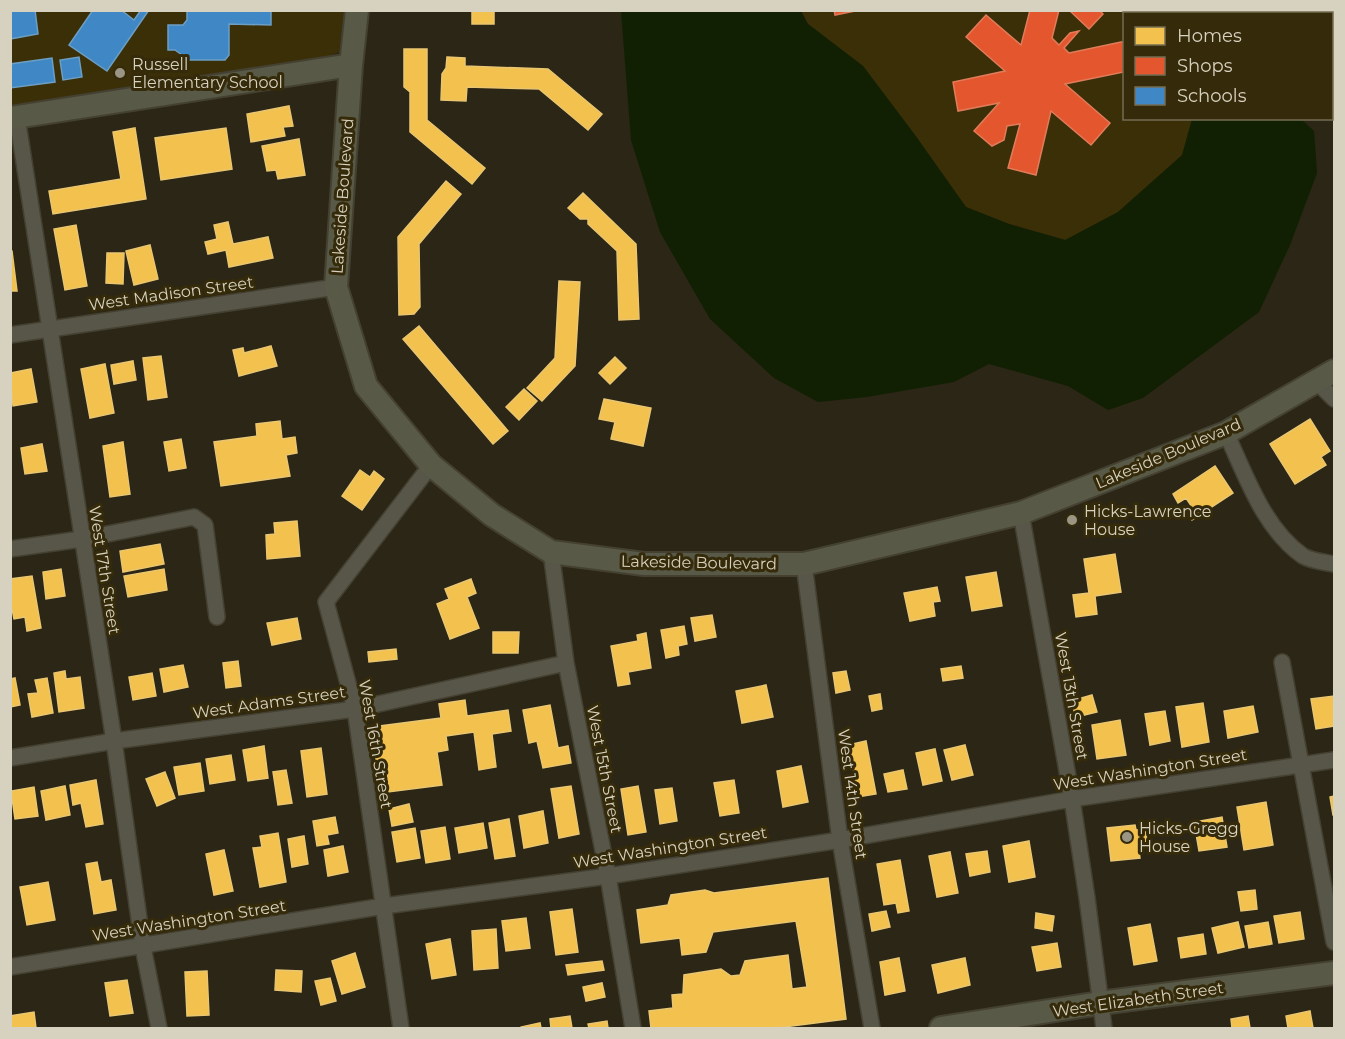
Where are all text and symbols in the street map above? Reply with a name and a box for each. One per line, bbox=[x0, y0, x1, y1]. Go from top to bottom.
legend bbox=[1123, 12, 1333, 120]
text: Homes bbox=[1177, 25, 1242, 47]
place label: Russell Elementary School bbox=[132, 55, 283, 92]
text: Shops bbox=[1177, 55, 1233, 77]
marker: Russell Elementary School bbox=[113, 66, 127, 80]
text: Schools bbox=[1177, 85, 1247, 107]
street label: Lakeside Boulevard bbox=[328, 118, 357, 275]
street label: West Madison Street bbox=[87, 272, 255, 314]
street label: Lakeside Boulevard bbox=[1093, 414, 1244, 493]
place label: Hicks-Lawrence House bbox=[1084, 502, 1211, 539]
street label: West 17th Street bbox=[85, 504, 124, 636]
marker: Hicks-Lawrence House bbox=[1065, 513, 1079, 527]
street label: Lakeside Boulevard bbox=[621, 552, 777, 573]
street label: West 13th Street bbox=[1051, 631, 1092, 762]
street label: West 16th Street bbox=[355, 678, 396, 810]
street label: West Adams Street bbox=[191, 682, 347, 723]
street label: West 15th Street bbox=[583, 704, 626, 835]
street label: West 14th Street bbox=[834, 728, 871, 861]
street label: West Washington Street bbox=[1052, 745, 1249, 794]
place label: Hicks-Gregg House bbox=[1139, 819, 1239, 856]
street label: West Washington Street bbox=[572, 823, 769, 872]
marker: Hicks-Gregg House bbox=[1120, 830, 1134, 844]
street label: West Washington Street bbox=[91, 896, 288, 945]
street label: West Elizabeth Street bbox=[1051, 978, 1225, 1021]

